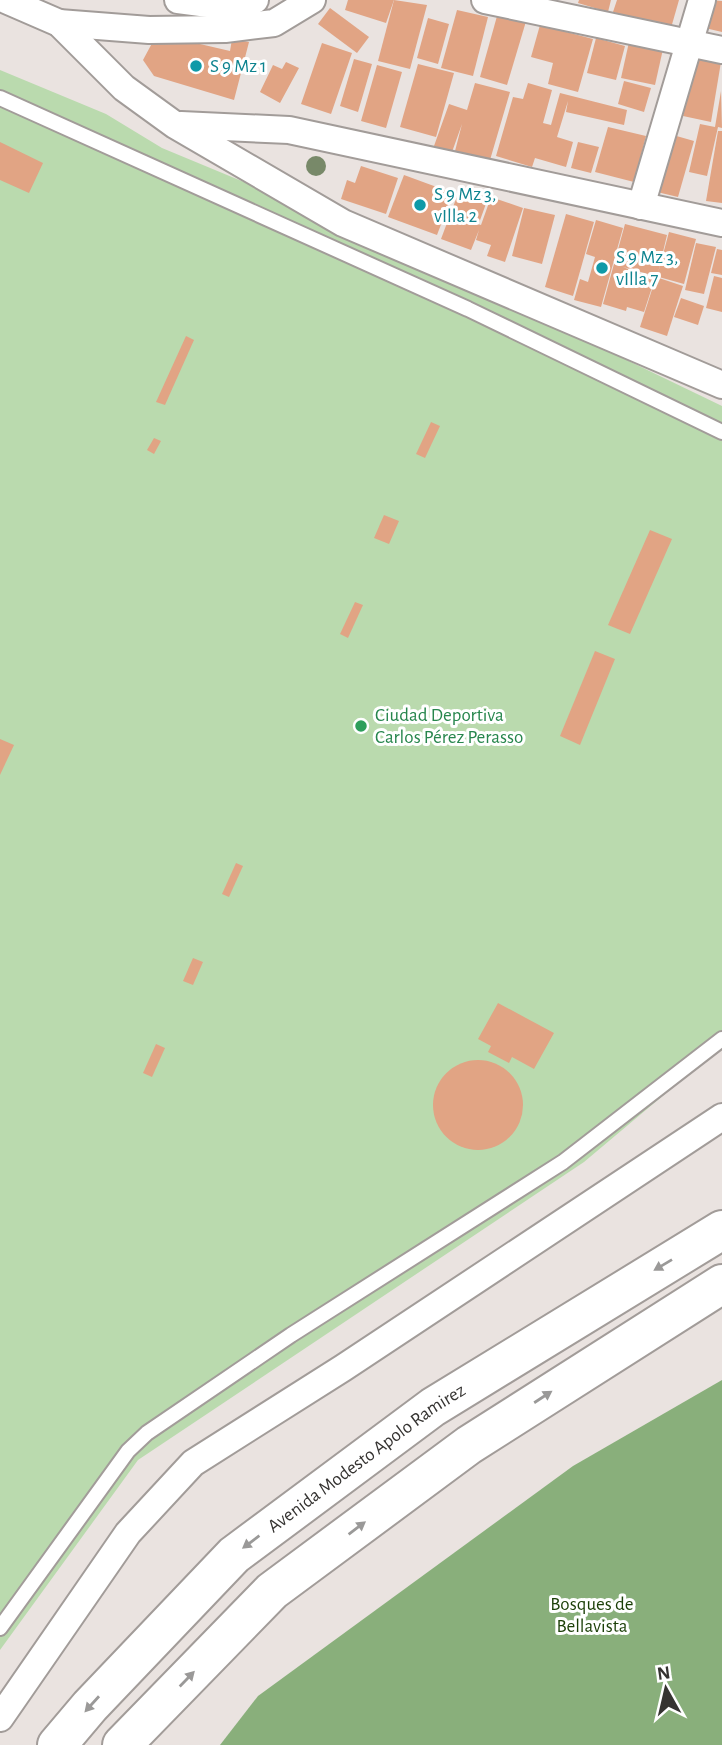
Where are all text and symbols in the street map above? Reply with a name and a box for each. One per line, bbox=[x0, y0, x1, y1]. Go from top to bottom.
place label: S 9 Mz 1 bbox=[210, 57, 267, 76]
marker: S 9 Mz 1 bbox=[188, 58, 204, 74]
place label: S 9 Mz 3, vIlla 2 bbox=[434, 185, 496, 226]
marker: S 9 Mz 3, vIlla 2 bbox=[412, 197, 428, 213]
place label: S 9 Mz 3, vIlla 7 bbox=[616, 248, 678, 289]
marker: S 9 Mz 3, vIlla 7 bbox=[594, 260, 610, 276]
place label: Ciudad Deportiva Carlos Pérez Perasso bbox=[375, 706, 523, 747]
marker: Ciudad Deportiva Carlos Pérez Perasso bbox=[353, 718, 369, 734]
one-way arrow bbox=[653, 1258, 673, 1270]
street label: Avenida Modesto Apolo Ramirez bbox=[264, 1380, 469, 1536]
one-way arrow bbox=[533, 1391, 552, 1404]
one-way arrow bbox=[348, 1522, 366, 1536]
one-way arrow bbox=[242, 1535, 260, 1549]
park label: Bosques de Bellavista bbox=[550, 1595, 634, 1636]
north arrow bbox=[631, 1654, 701, 1724]
text: N bbox=[656, 1663, 672, 1684]
one-way arrow bbox=[178, 1670, 195, 1687]
one-way arrow bbox=[84, 1695, 100, 1713]

